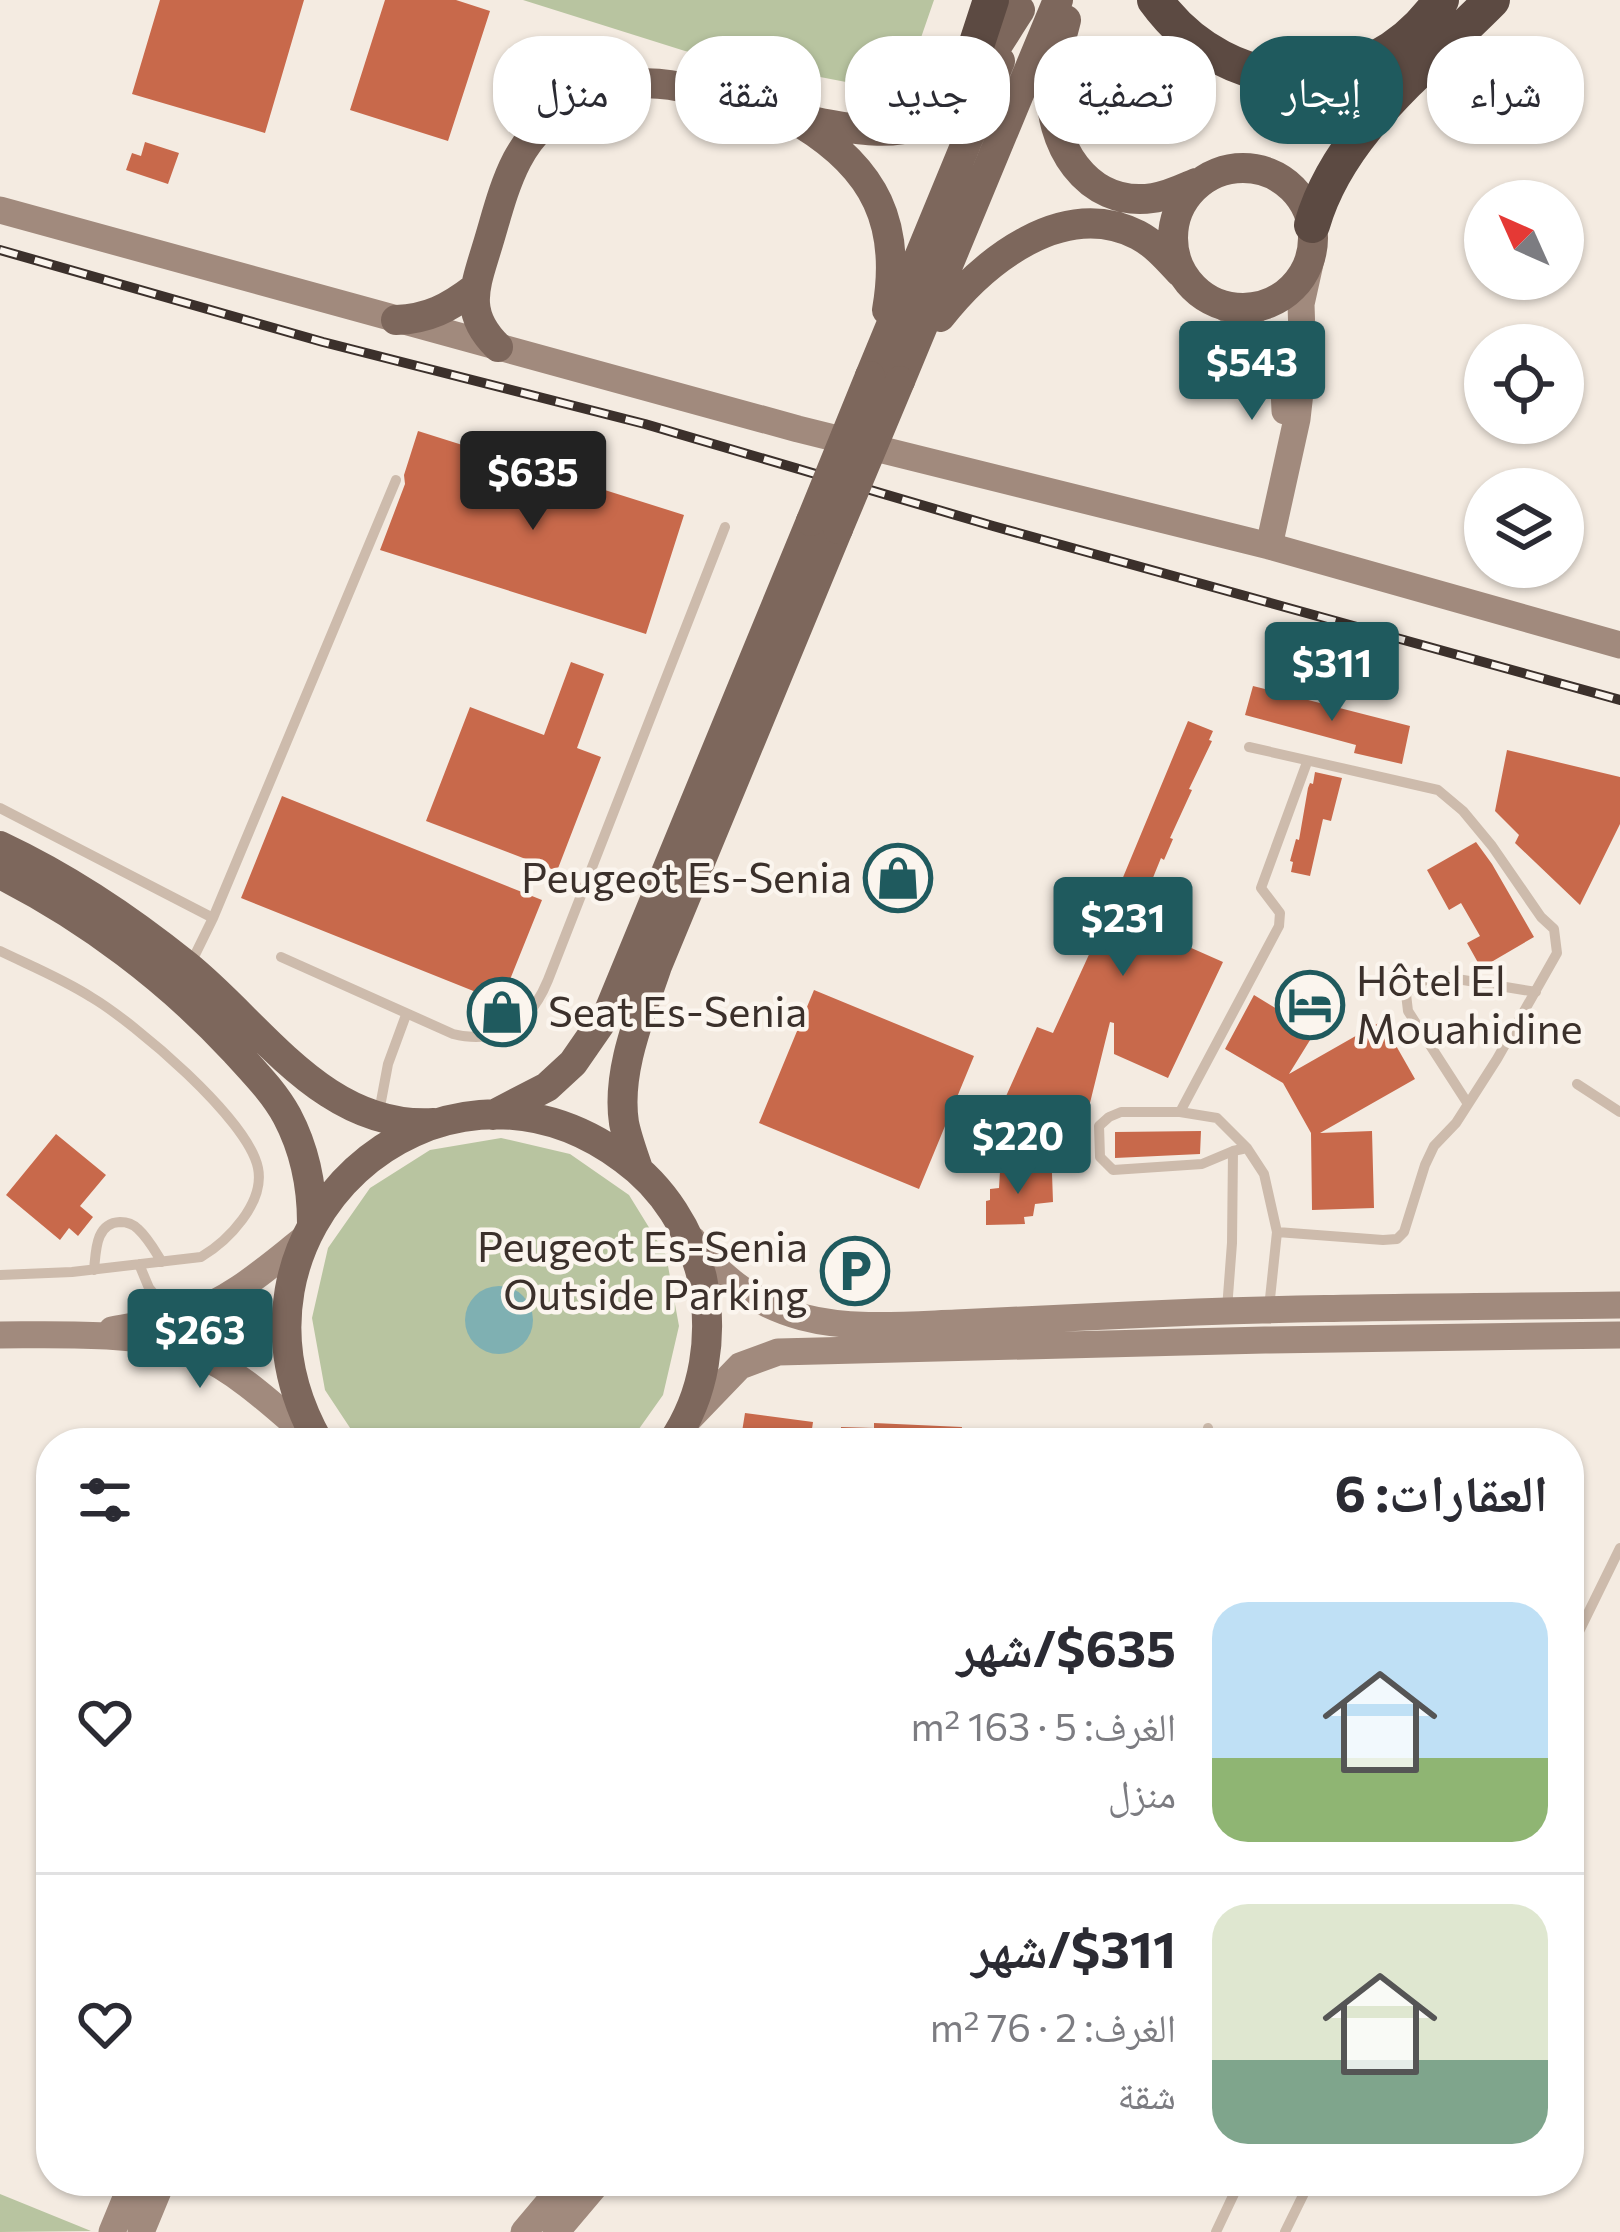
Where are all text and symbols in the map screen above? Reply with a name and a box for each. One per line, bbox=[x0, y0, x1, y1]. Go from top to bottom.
chip: منزل bbox=[493, 36, 651, 144]
chip: شقة bbox=[675, 36, 821, 144]
chip: جديد bbox=[845, 36, 1010, 144]
chip: تصفية bbox=[1034, 36, 1216, 144]
chip: إيجار bbox=[1240, 36, 1403, 144]
chip: شراء bbox=[1427, 36, 1584, 144]
north arrow bbox=[1464, 180, 1584, 300]
map controls bbox=[1464, 180, 1584, 588]
pin: $543 bbox=[1181, 321, 1323, 423]
button: locate bbox=[1464, 324, 1584, 444]
text: $543 bbox=[1206, 336, 1298, 384]
pin: $635 bbox=[462, 431, 604, 533]
text: $635 bbox=[487, 446, 579, 494]
button: layers bbox=[1464, 468, 1584, 588]
pin: $311 bbox=[1261, 622, 1403, 724]
text: $311 bbox=[1292, 637, 1372, 685]
shop icon: Peugeot Es-Senia bbox=[863, 843, 933, 913]
place label: Peugeot Es-Senia bbox=[521, 850, 852, 902]
pin: $231 bbox=[1052, 877, 1194, 979]
text: $231 bbox=[1081, 892, 1165, 940]
place label: Hôtel El Mouahidine bbox=[1356, 953, 1583, 1053]
hotel icon: Hôtel El Mouahidine bbox=[1275, 970, 1345, 1040]
shop icon: Seat Es-Senia bbox=[467, 977, 537, 1047]
place label: Seat Es-Senia bbox=[548, 984, 807, 1036]
pin: $220 bbox=[947, 1095, 1089, 1197]
text: $220 bbox=[972, 1110, 1064, 1158]
place label: Peugeot Es-Senia Outside Parking bbox=[477, 1219, 808, 1319]
parking icon: Peugeot Es-Senia Outside Parking bbox=[820, 1236, 890, 1306]
pin: $263 bbox=[129, 1289, 271, 1391]
text: $263 bbox=[155, 1304, 245, 1352]
text: العقارات: 6 bbox=[1334, 1460, 1548, 1523]
icon: filters bbox=[72, 1467, 138, 1533]
text: $635/شهر bbox=[957, 1615, 1176, 1678]
icon: home bbox=[1308, 1650, 1452, 1794]
icon: heart bbox=[72, 1689, 138, 1755]
text: الغرف: 5 · 163 m² bbox=[911, 1701, 1176, 1749]
text: منزل bbox=[1108, 1768, 1176, 1816]
text: $311/شهر bbox=[972, 1916, 1176, 1979]
icon: home bbox=[1308, 1952, 1452, 2096]
icon: heart bbox=[72, 1991, 138, 2057]
text: الغرف: 2 · 76 m² bbox=[930, 2002, 1176, 2050]
text: شقة bbox=[1118, 2069, 1176, 2117]

